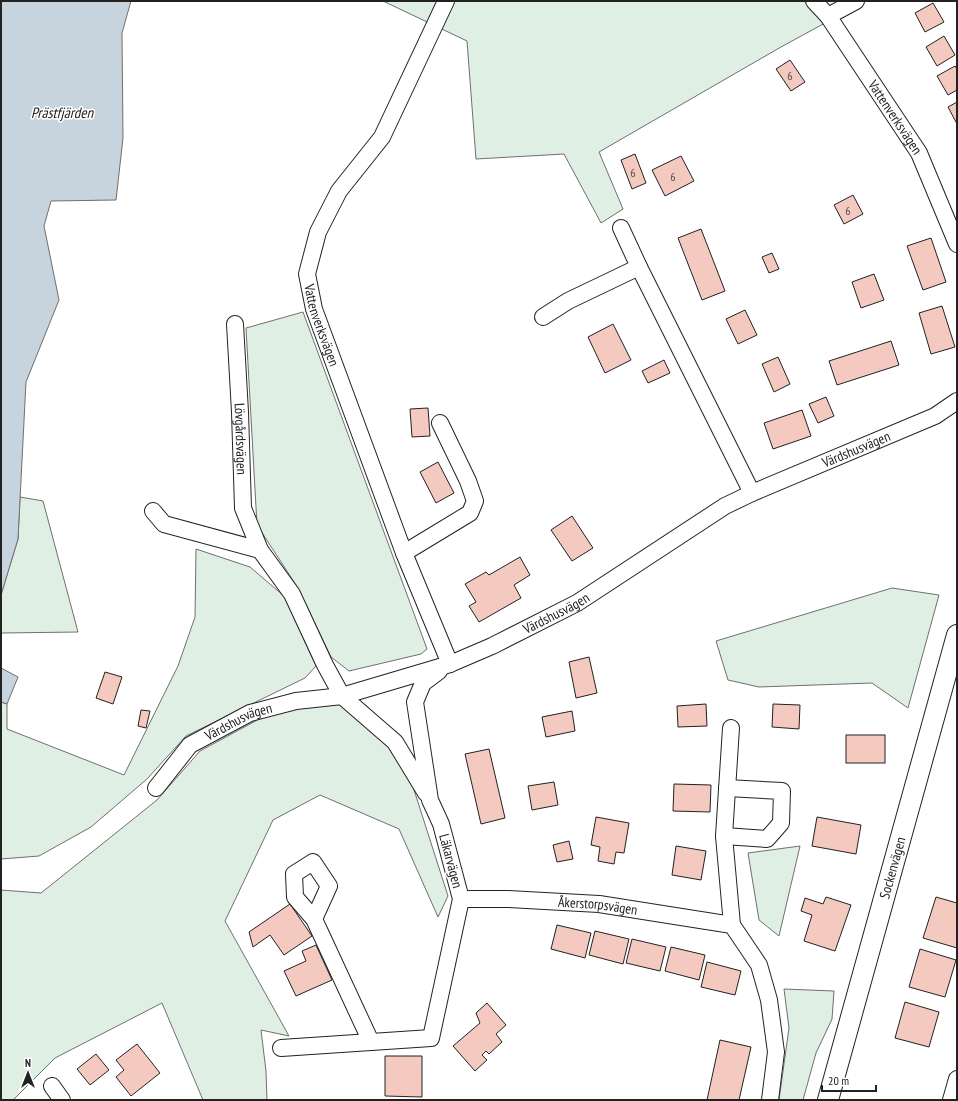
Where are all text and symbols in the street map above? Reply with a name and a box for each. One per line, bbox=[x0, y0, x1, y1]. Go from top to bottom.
house number: 6 bbox=[787, 68, 793, 83]
street label: Vattenverksvägen bbox=[864, 76, 926, 158]
water label: Prästfjärden bbox=[31, 103, 94, 122]
house number: 6 bbox=[630, 165, 636, 180]
house number: 6 bbox=[670, 169, 676, 184]
house number: 6 bbox=[845, 203, 851, 218]
street label: Vattenverksvägen bbox=[300, 282, 343, 369]
street label: Lövgårdsvägen bbox=[230, 402, 251, 475]
street label: Värdshusvägen bbox=[818, 427, 893, 472]
street label: Värdshusvägen bbox=[519, 588, 593, 638]
street label: Värdshusvägen bbox=[201, 699, 274, 745]
street label: Läkarvägen bbox=[435, 832, 467, 890]
street label: Sockenvägen bbox=[875, 835, 910, 901]
street label: Åkerstorpsvägen bbox=[558, 893, 639, 919]
north arrow bbox=[8, 1053, 48, 1093]
text: N bbox=[25, 1056, 31, 1070]
scale bar bbox=[822, 1067, 876, 1093]
text: 20 m bbox=[828, 1073, 849, 1088]

